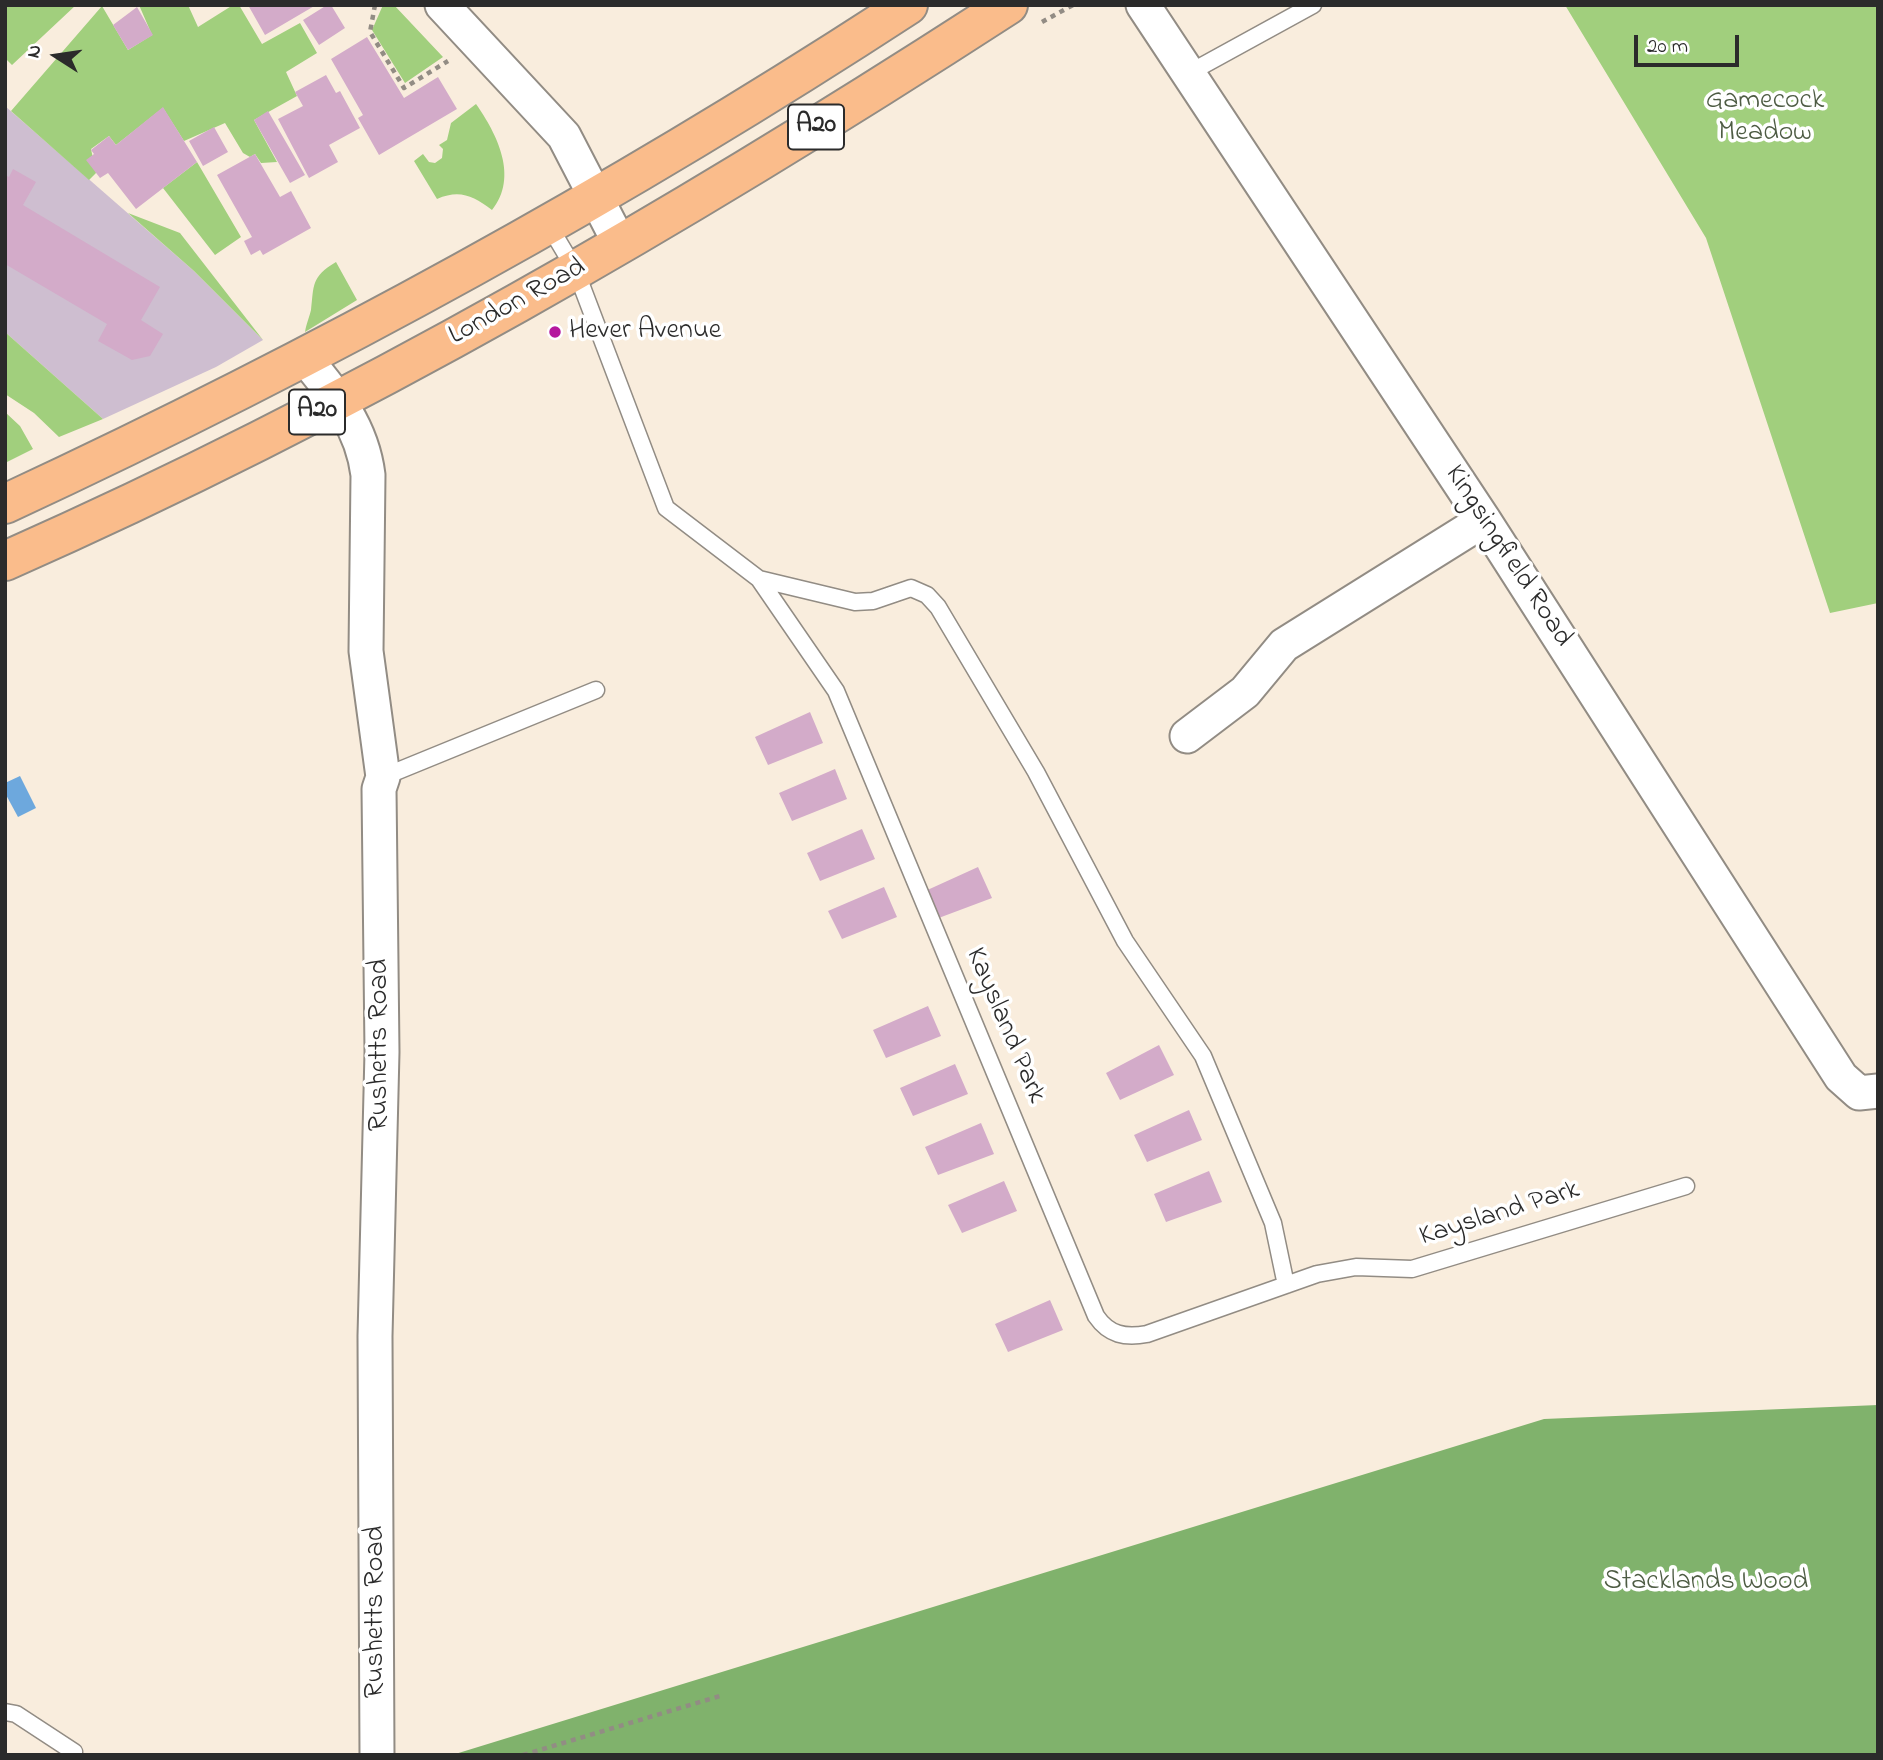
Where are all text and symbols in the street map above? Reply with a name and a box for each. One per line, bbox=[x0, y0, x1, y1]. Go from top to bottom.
north arrow bbox=[21, 21, 91, 91]
scale bar bbox=[1638, 21, 1743, 65]
text: 20 m bbox=[1647, 32, 1688, 62]
text: N bbox=[20, 42, 50, 61]
park label: Gamecock Meadow bbox=[1706, 85, 1824, 151]
road number: A20 bbox=[788, 104, 844, 150]
street label: London Road bbox=[444, 252, 592, 354]
place label: Hever Avenue bbox=[569, 315, 721, 349]
marker: Hever Avenue bbox=[547, 324, 563, 340]
road number: A20 bbox=[289, 390, 345, 434]
street label: Kingsingfield Road bbox=[1436, 460, 1578, 654]
street label: Kaysland Park bbox=[956, 943, 1052, 1109]
street label: Rushetts Road bbox=[364, 959, 398, 1131]
street label: Kaysland Park bbox=[1416, 1175, 1584, 1255]
street label: Rushetts Road bbox=[360, 1526, 394, 1698]
park label: Stacklands Wood bbox=[1604, 1566, 1808, 1600]

